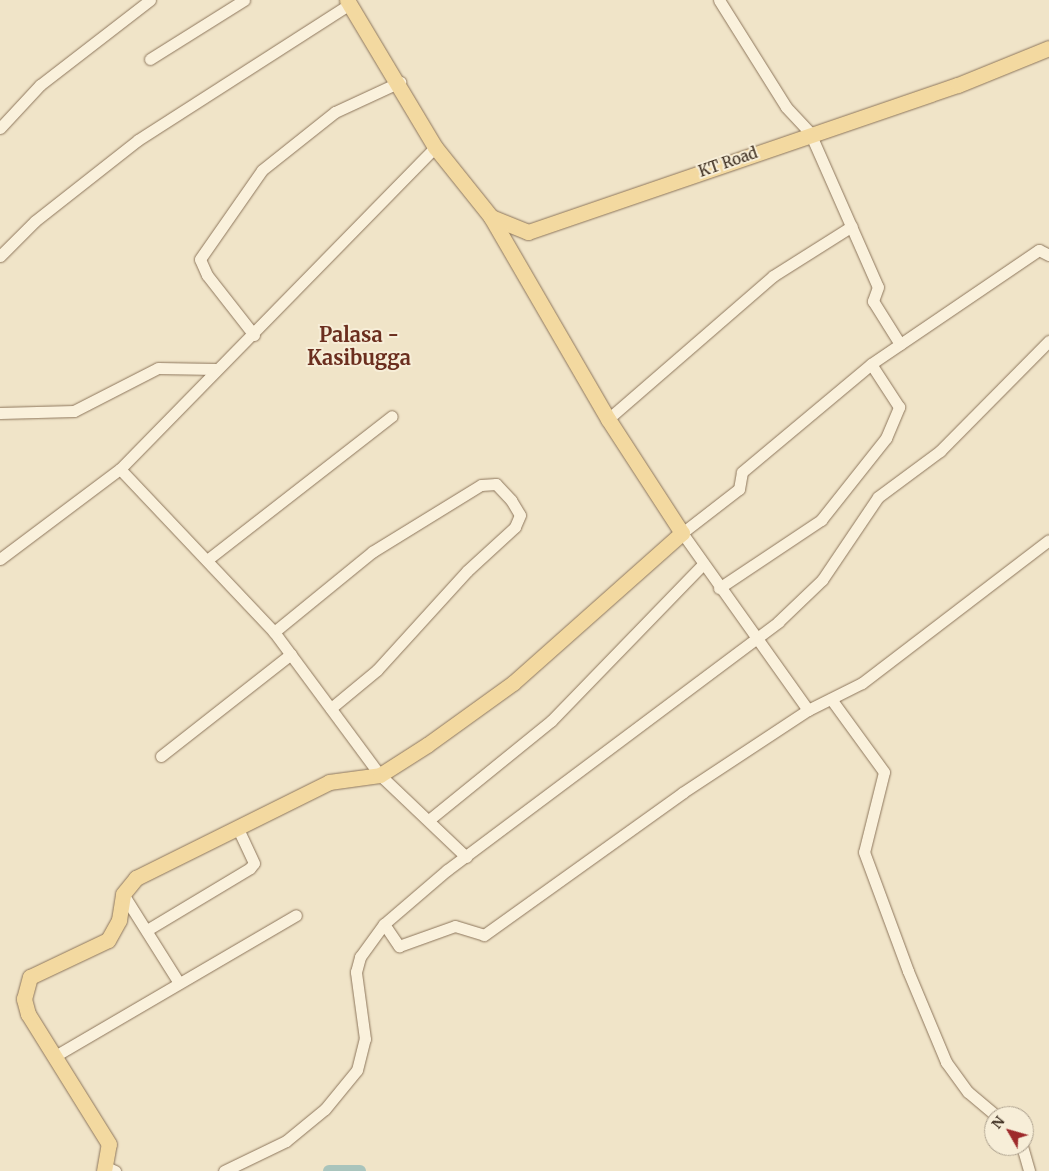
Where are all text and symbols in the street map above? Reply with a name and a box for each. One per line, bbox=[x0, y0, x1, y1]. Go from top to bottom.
street label: KT Road bbox=[696, 144, 760, 180]
district label: Palasa - Kasibugga bbox=[307, 323, 411, 370]
north arrow bbox=[984, 1106, 1034, 1156]
text: N bbox=[987, 1112, 1008, 1132]

